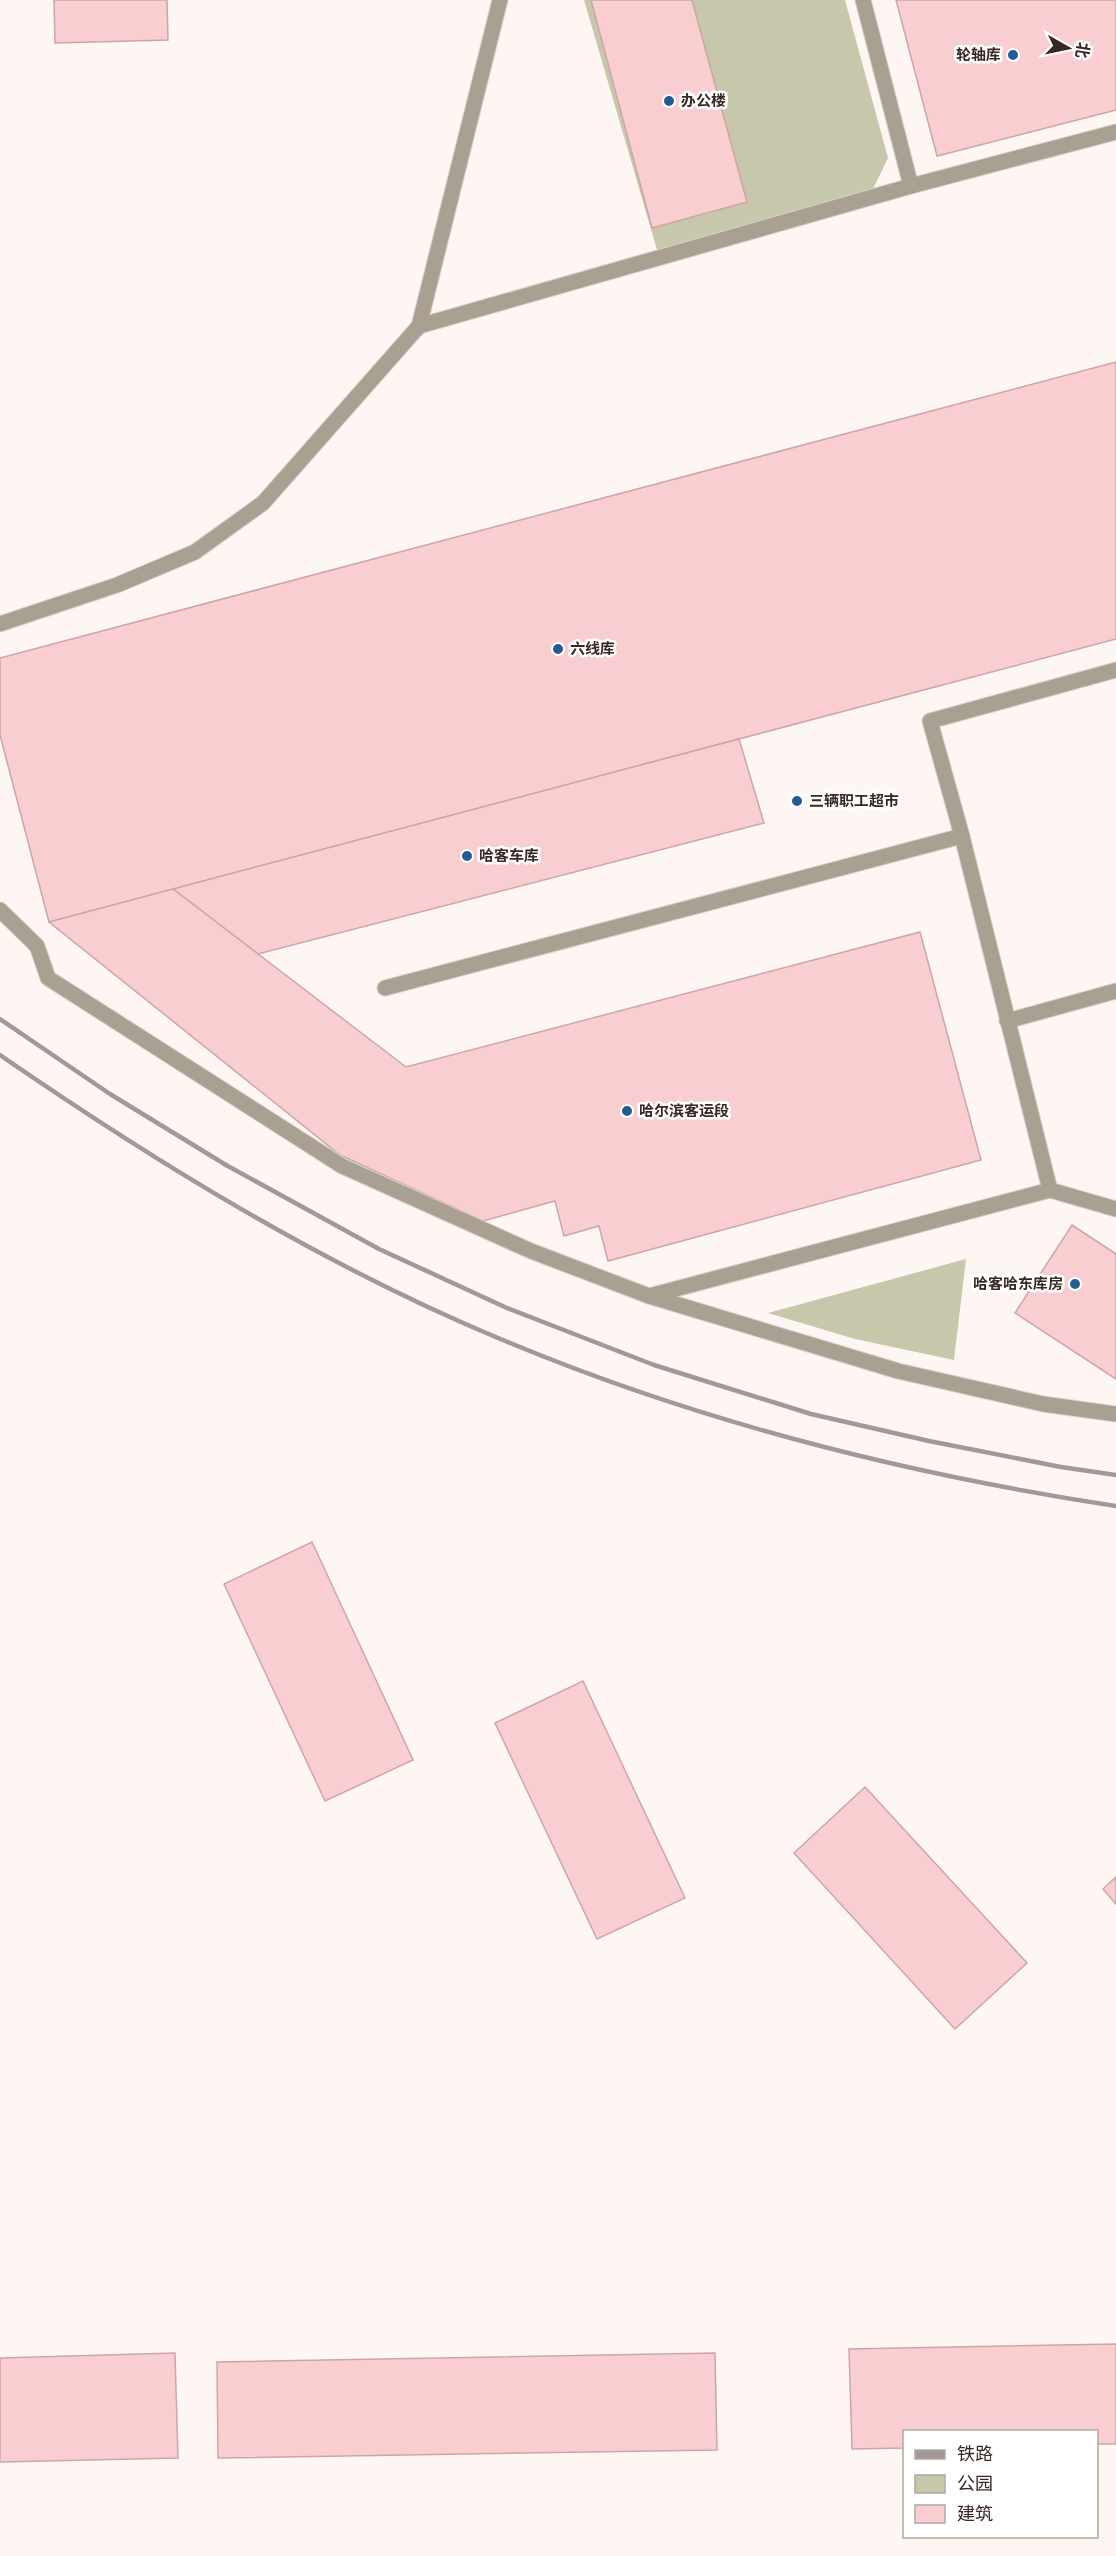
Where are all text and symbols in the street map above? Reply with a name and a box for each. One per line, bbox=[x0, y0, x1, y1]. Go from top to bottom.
north arrow bbox=[1038, 18, 1098, 78]
text: 北 bbox=[1071, 41, 1097, 60]
place label: 轮轴库 bbox=[956, 43, 1001, 64]
marker: 轮轴库 bbox=[1006, 48, 1020, 62]
place label: 办公楼 bbox=[681, 89, 726, 110]
marker: 办公楼 bbox=[662, 94, 676, 108]
place label: 六线库 bbox=[570, 637, 615, 658]
marker: 六线库 bbox=[551, 642, 565, 656]
place label: 三辆职工超市 bbox=[809, 789, 899, 810]
marker: 三辆职工超市 bbox=[790, 794, 804, 808]
place label: 哈客车库 bbox=[479, 844, 539, 865]
marker: 哈客车库 bbox=[460, 849, 474, 863]
place label: 哈尔滨客运段 bbox=[639, 1099, 729, 1120]
marker: 哈尔滨客运段 bbox=[620, 1104, 634, 1118]
place label: 哈客哈东库房 bbox=[973, 1272, 1063, 1293]
marker: 哈客哈东库房 bbox=[1068, 1277, 1082, 1291]
legend bbox=[903, 2430, 1098, 2538]
text: 铁路 bbox=[957, 2439, 993, 2465]
text: 公园 bbox=[957, 2469, 993, 2495]
text: 建筑 bbox=[957, 2499, 993, 2525]

